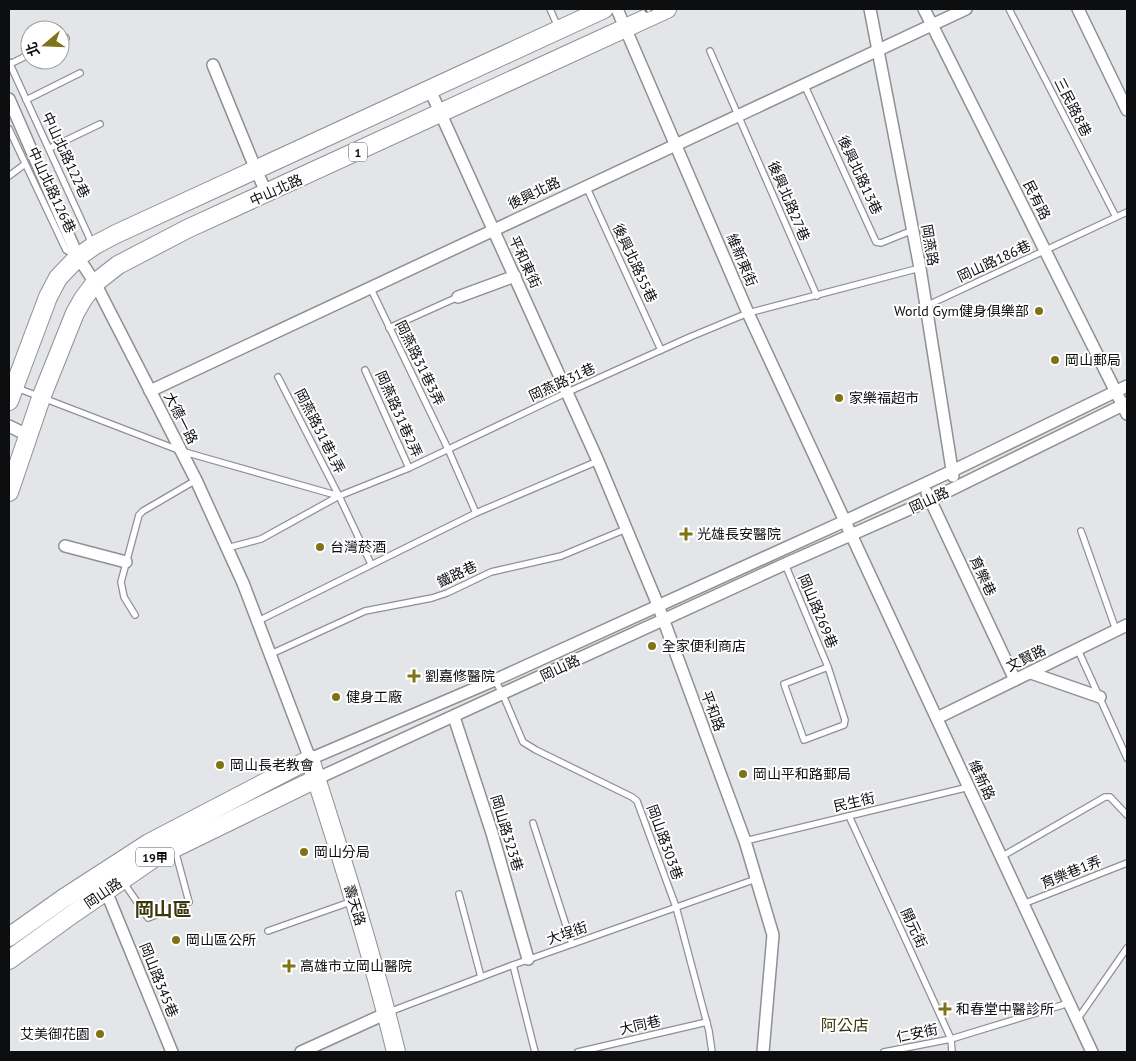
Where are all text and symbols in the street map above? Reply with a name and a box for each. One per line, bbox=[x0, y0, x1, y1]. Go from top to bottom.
north arrow bbox=[20, 20, 70, 70]
text: 北 bbox=[22, 40, 43, 59]
street label: 三民路8巷 bbox=[1051, 75, 1095, 139]
street label: 中山北路122巷 bbox=[38, 109, 94, 201]
street label: 後興北路13巷 bbox=[834, 133, 886, 217]
road number: 1 bbox=[349, 142, 367, 162]
street label: 中山北路126巷 bbox=[24, 144, 80, 236]
street label: 後興北路27巷 bbox=[764, 158, 814, 244]
street label: 中山北路 bbox=[247, 170, 305, 210]
street label: 後興北路 bbox=[505, 173, 563, 213]
street label: 民有路 bbox=[1019, 177, 1055, 223]
street label: 後興北路55巷 bbox=[609, 221, 661, 305]
street label: 岡燕路 bbox=[917, 223, 943, 267]
street label: 維新東街 bbox=[723, 231, 761, 289]
street label: 平和東街 bbox=[505, 233, 545, 291]
street label: 岡山路186巷 bbox=[954, 236, 1034, 286]
place label: World Gym健身俱樂部 bbox=[894, 302, 1029, 320]
marker: World Gym健身俱樂部 bbox=[1033, 305, 1045, 317]
street label: 岡燕路31巷3弄 bbox=[392, 317, 448, 409]
place label: 岡山郵局 bbox=[1065, 351, 1121, 369]
marker: 岡山郵局 bbox=[1049, 354, 1061, 366]
street label: 岡燕路31巷 bbox=[526, 359, 598, 405]
street label: 岡燕路31巷2弄 bbox=[372, 368, 426, 460]
street label: 岡燕路31巷1弄 bbox=[291, 386, 349, 476]
street label: 大德一路 bbox=[160, 389, 202, 447]
place label: 家樂福超市 bbox=[849, 389, 919, 407]
marker: 家樂福超市 bbox=[833, 392, 845, 404]
street label: 岡山路 bbox=[906, 483, 952, 517]
place label: 光雄長安醫院 bbox=[697, 525, 781, 543]
marker: 光雄長安醫院 bbox=[679, 527, 693, 541]
place label: 台灣菸酒 bbox=[330, 538, 386, 556]
marker: 台灣菸酒 bbox=[314, 541, 326, 553]
street label: 育樂巷 bbox=[966, 553, 1000, 599]
street label: 鐵路巷 bbox=[434, 557, 480, 591]
street label: 岡山路269巷 bbox=[794, 571, 842, 651]
place label: 全家便利商店 bbox=[662, 637, 746, 655]
marker: 全家便利商店 bbox=[646, 640, 658, 652]
street label: 文賢路 bbox=[1003, 641, 1049, 675]
street label: 岡山路 bbox=[537, 651, 583, 685]
place label: 劉嘉修醫院 bbox=[425, 667, 495, 685]
marker: 劉嘉修醫院 bbox=[407, 669, 421, 683]
place label: 健身工廠 bbox=[346, 688, 402, 706]
street label: 平和路 bbox=[697, 688, 729, 734]
marker: 健身工廠 bbox=[330, 691, 342, 703]
place label: 岡山長老教會 bbox=[230, 756, 314, 774]
street label: 維新路 bbox=[965, 757, 999, 803]
marker: 岡山長老教會 bbox=[214, 759, 226, 771]
place label: 岡山平和路郵局 bbox=[753, 765, 851, 783]
marker: 岡山平和路郵局 bbox=[737, 768, 749, 780]
street label: 民生街 bbox=[832, 789, 876, 815]
street label: 岡山路323巷 bbox=[487, 793, 527, 873]
street label: 岡山路303巷 bbox=[643, 802, 687, 882]
place label: 岡山分局 bbox=[314, 843, 370, 861]
marker: 岡山分局 bbox=[298, 846, 310, 858]
road number: 19甲 bbox=[136, 848, 174, 866]
street label: 育樂巷1弄 bbox=[1038, 852, 1104, 892]
street label: 岡山路 bbox=[81, 874, 125, 912]
street label: 壽天路 bbox=[340, 882, 370, 928]
district label: 岡山區 bbox=[134, 897, 192, 921]
street label: 開元街 bbox=[897, 905, 931, 951]
street label: 大埕街 bbox=[544, 918, 590, 948]
place label: 岡山區公所 bbox=[186, 931, 256, 949]
marker: 岡山區公所 bbox=[170, 934, 182, 946]
street label: 岡山路345巷 bbox=[136, 940, 182, 1020]
place label: 高雄市立岡山醫院 bbox=[300, 957, 412, 975]
marker: 高雄市立岡山醫院 bbox=[282, 959, 296, 973]
place label: 和春堂中醫診所 bbox=[956, 1000, 1054, 1018]
marker: 和春堂中醫診所 bbox=[938, 1002, 952, 1016]
street label: 大同巷 bbox=[618, 1012, 662, 1038]
district label: 阿公店 bbox=[821, 1015, 869, 1035]
street label: 仁安街 bbox=[895, 1020, 939, 1046]
place label: 艾美御花園 bbox=[20, 1025, 90, 1043]
marker: 艾美御花園 bbox=[94, 1028, 106, 1040]

